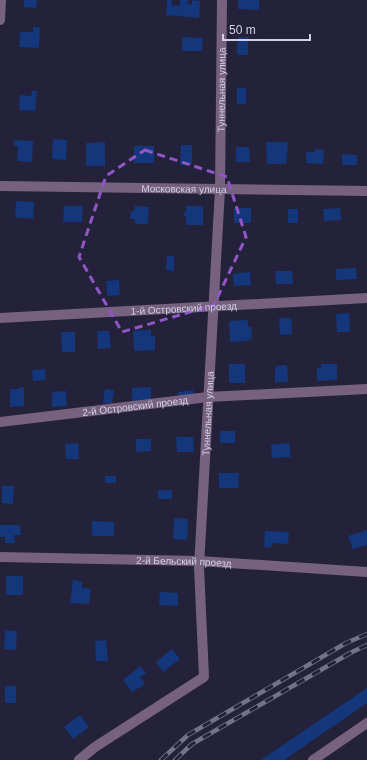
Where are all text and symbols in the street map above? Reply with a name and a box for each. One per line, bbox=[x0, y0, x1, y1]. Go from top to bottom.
scale bar bbox=[223, 16, 310, 42]
text: 50 m bbox=[229, 23, 256, 37]
street label: Туннельная улица bbox=[216, 47, 228, 132]
street label: Московская улица bbox=[141, 183, 227, 195]
street label: 1-й Островский проезд bbox=[130, 300, 237, 317]
street label: Туннельная улица bbox=[200, 370, 216, 456]
street label: 2-й Островский проезд bbox=[82, 394, 189, 418]
street label: 2-й Бельский проезд bbox=[136, 555, 232, 569]

